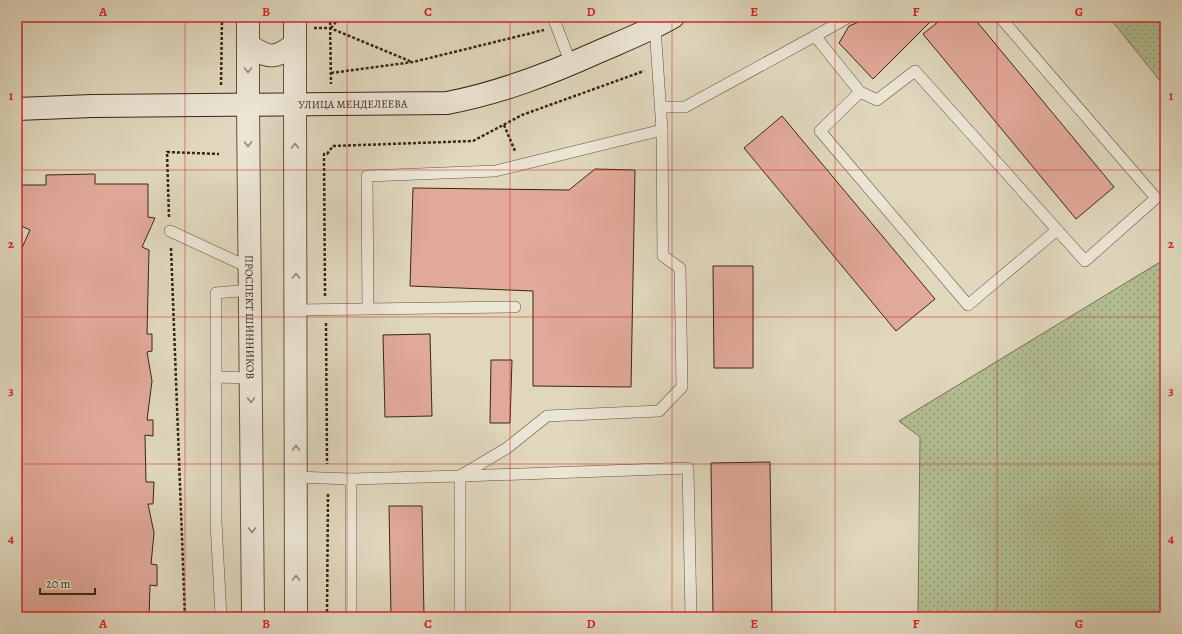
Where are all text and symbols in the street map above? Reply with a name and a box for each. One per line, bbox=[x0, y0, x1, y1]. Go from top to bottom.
text: A bbox=[98, 3, 108, 20]
text: B bbox=[262, 3, 270, 20]
text: C bbox=[424, 3, 432, 20]
text: D bbox=[586, 3, 596, 20]
text: E bbox=[750, 3, 758, 20]
text: F bbox=[913, 3, 920, 20]
text: G bbox=[1075, 3, 1083, 20]
one-way arrow bbox=[244, 67, 252, 73]
text: 1 bbox=[9, 87, 14, 104]
text: 1 bbox=[1169, 87, 1174, 104]
street label: УЛИЦА МЕНДЕЛЕЕВА bbox=[298, 96, 408, 112]
one-way arrow bbox=[244, 141, 252, 147]
one-way arrow bbox=[291, 143, 299, 149]
text: 2 bbox=[8, 235, 15, 252]
text: 2 bbox=[1168, 235, 1175, 252]
street label: ПРОСПЕКТ ШИННИКОВ bbox=[241, 255, 258, 379]
one-way arrow bbox=[292, 273, 300, 279]
text: 3 bbox=[8, 382, 14, 399]
text: 3 bbox=[1168, 382, 1174, 399]
one-way arrow bbox=[247, 397, 255, 403]
one-way arrow bbox=[292, 445, 300, 451]
one-way arrow bbox=[248, 527, 256, 533]
text: 4 bbox=[8, 530, 14, 547]
text: 4 bbox=[1168, 530, 1174, 547]
scale bar bbox=[40, 570, 95, 596]
one-way arrow bbox=[292, 575, 300, 581]
text: 20 m bbox=[46, 576, 70, 592]
text: A bbox=[98, 615, 108, 632]
text: B bbox=[262, 615, 270, 632]
text: C bbox=[424, 615, 432, 632]
text: D bbox=[586, 615, 596, 632]
text: E bbox=[750, 615, 758, 632]
text: F bbox=[913, 615, 920, 632]
text: G bbox=[1075, 615, 1083, 632]

